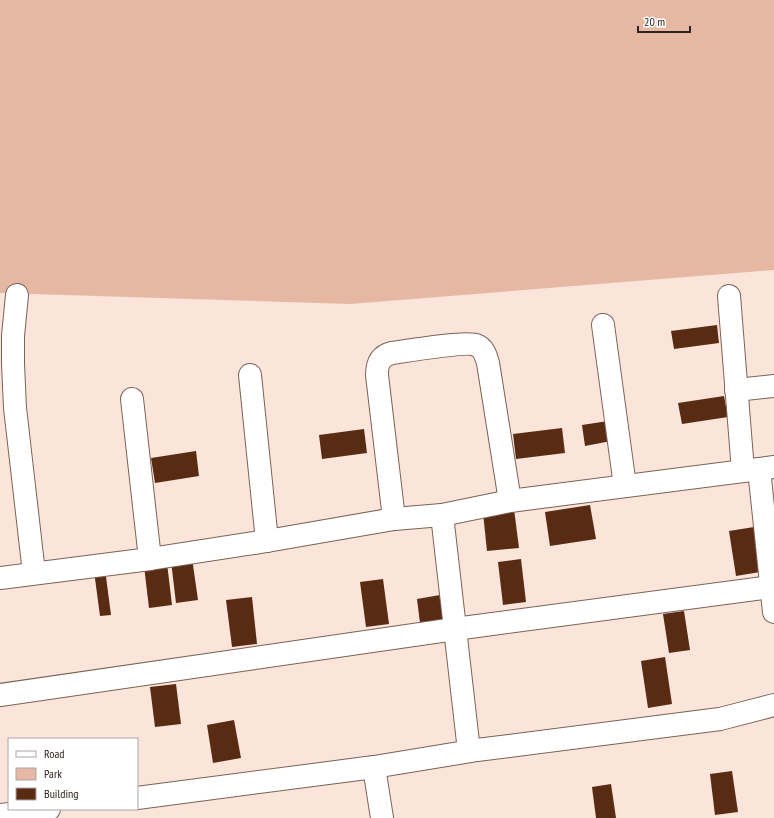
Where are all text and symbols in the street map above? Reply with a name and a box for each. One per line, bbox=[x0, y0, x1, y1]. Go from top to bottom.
scale bar bbox=[638, 8, 690, 34]
text: 20 m bbox=[644, 14, 665, 29]
legend bbox=[8, 738, 138, 810]
text: Road bbox=[44, 746, 64, 761]
text: Park bbox=[44, 766, 62, 781]
text: Building bbox=[44, 786, 79, 801]

